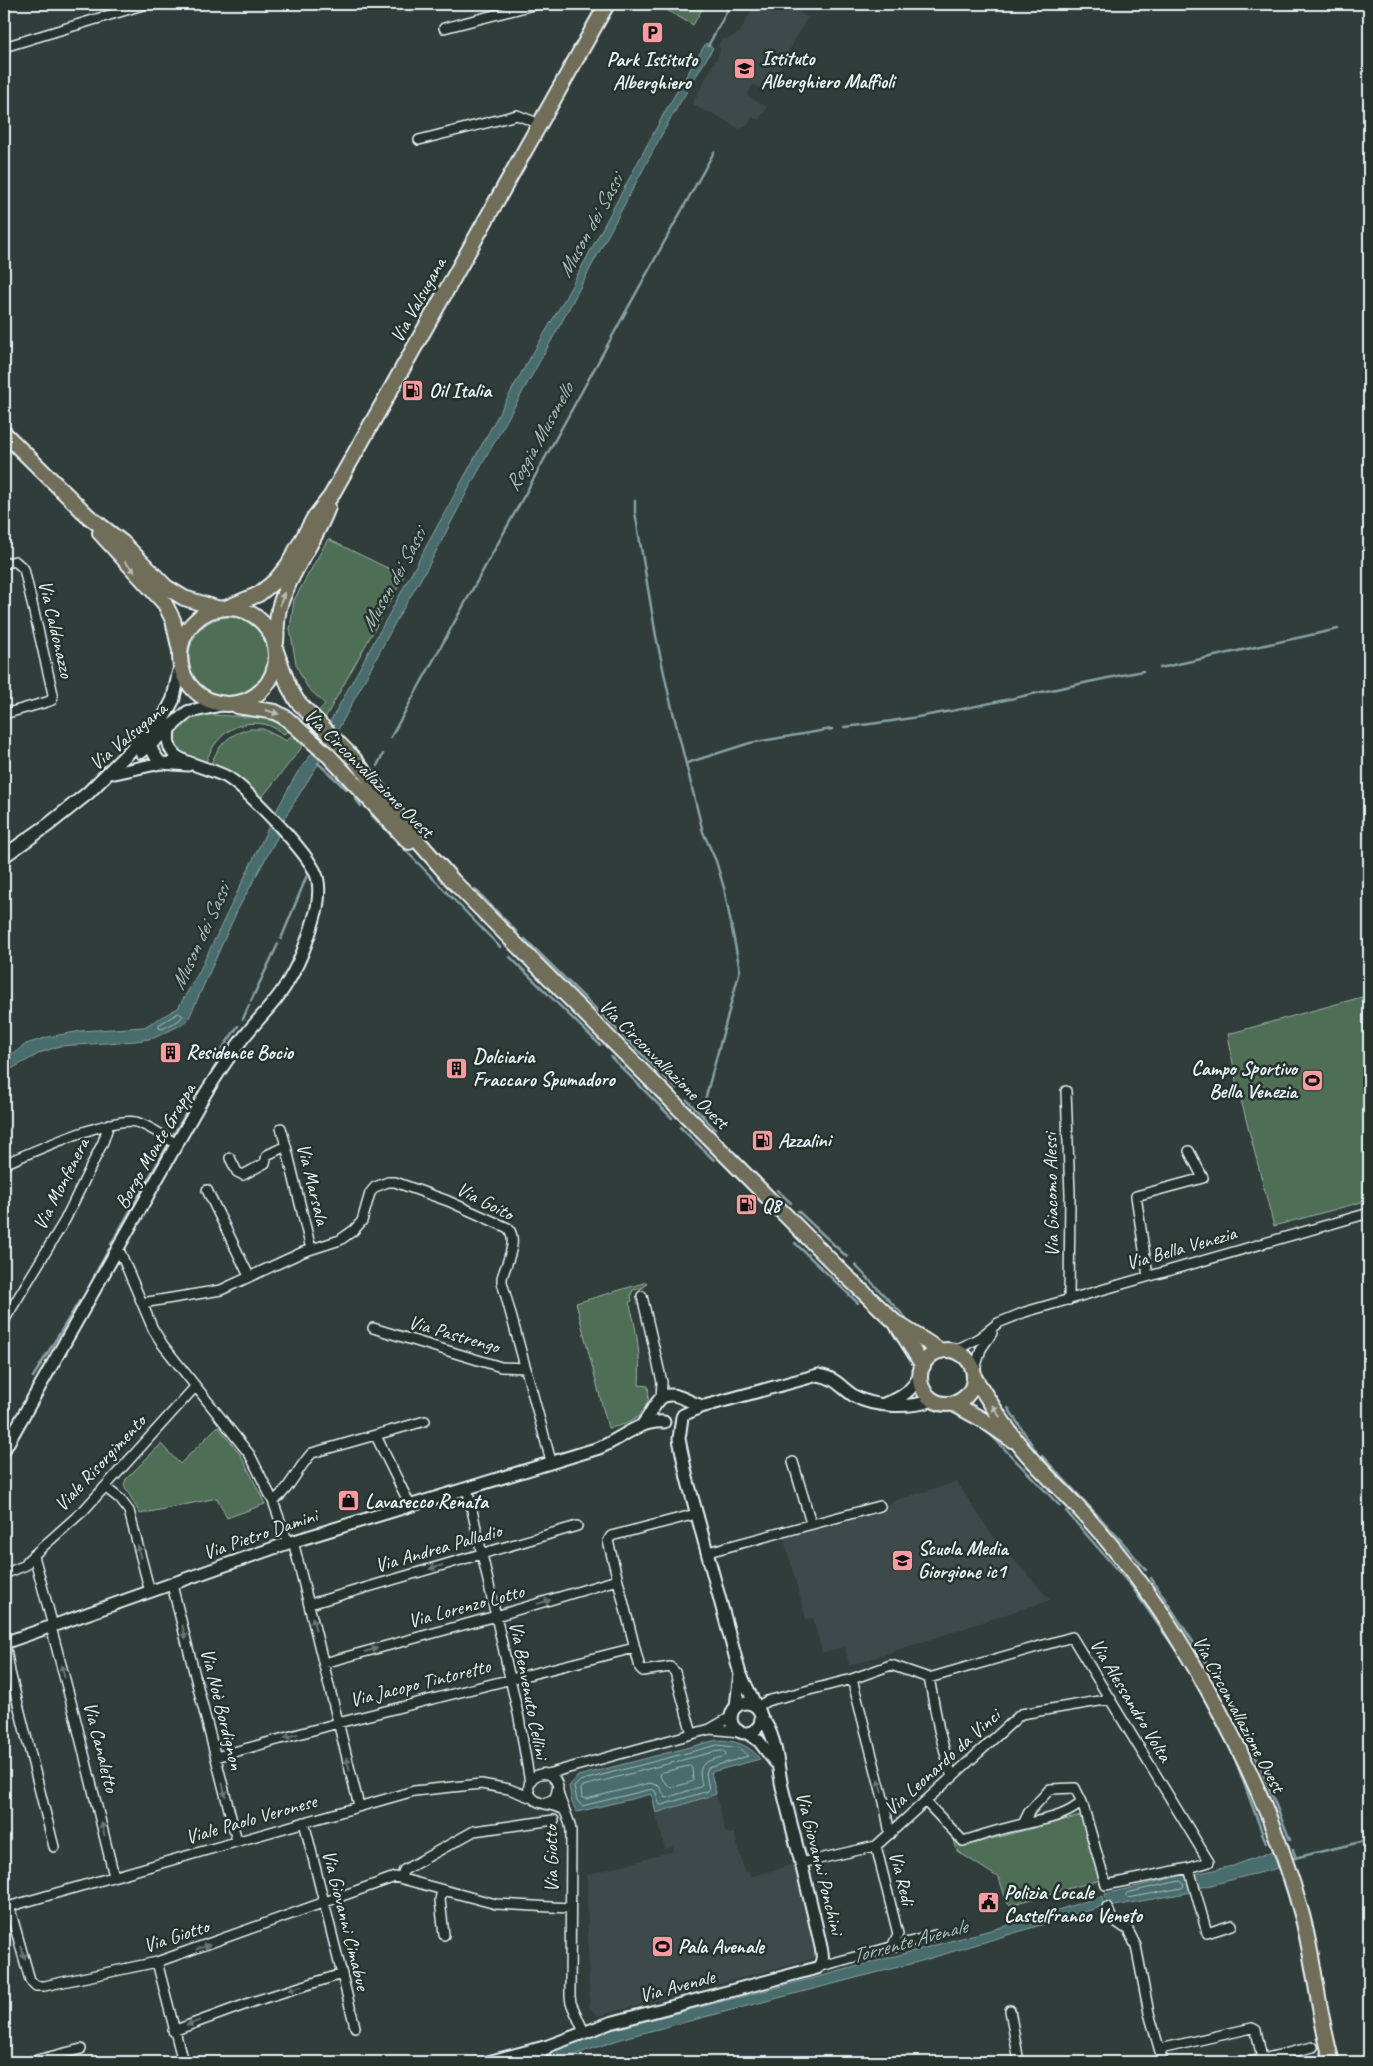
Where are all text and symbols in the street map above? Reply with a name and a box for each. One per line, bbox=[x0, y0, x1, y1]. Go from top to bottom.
parking icon: Park Istituto Alberghiero bbox=[640, 21, 664, 45]
place label: Istituto Alberghiero Maffioli bbox=[761, 46, 898, 94]
place label: Park Istituto Alberghiero bbox=[607, 47, 699, 95]
school or university icon: Istituto Alberghiero Maffioli bbox=[733, 57, 757, 81]
water label: Muson dei Sassi bbox=[551, 166, 631, 282]
street label: Via Valsugana bbox=[384, 251, 452, 347]
water label: Roggia Musonello bbox=[499, 376, 580, 495]
fuel station icon: Oil Italia bbox=[401, 378, 425, 402]
place label: Oil Italia bbox=[429, 378, 493, 403]
water label: Muson dei Sassi bbox=[354, 520, 434, 636]
one-way arrow bbox=[124, 560, 136, 572]
street label: Via Caldonazzo bbox=[33, 578, 80, 681]
one-way arrow bbox=[279, 592, 287, 606]
street label: Via Valsugana bbox=[84, 695, 173, 776]
street label: Via Circonvallazione Ovest bbox=[299, 703, 441, 845]
one-way arrow bbox=[265, 709, 280, 717]
water label: Muson dei Sassi bbox=[164, 876, 238, 994]
street label: Via Circonvallazione Ovest bbox=[594, 994, 736, 1136]
building icon: Residence Bocio bbox=[158, 1040, 182, 1064]
place label: Residence Bocio bbox=[186, 1040, 295, 1065]
place label: Dolciaria Fraccaro Spumadoro bbox=[473, 1044, 616, 1092]
building icon: Dolciaria Fraccaro Spumadoro bbox=[445, 1056, 469, 1080]
place label: Campo Sportivo Bella Venezia bbox=[1191, 1056, 1299, 1104]
sports icon: Campo Sportivo Bella Venezia bbox=[1301, 1068, 1325, 1092]
street label: Borgo Monte Grappa bbox=[109, 1077, 202, 1213]
fuel station icon: Azzalini bbox=[750, 1128, 774, 1152]
place label: Azzalini bbox=[778, 1128, 834, 1153]
street label: Via Giacomo Alessi bbox=[1037, 1130, 1065, 1257]
street label: Via Monfenera bbox=[27, 1132, 96, 1234]
street label: Via Marsala bbox=[291, 1141, 336, 1229]
street label: Via Goito bbox=[452, 1176, 520, 1227]
fuel station icon: Q8 bbox=[734, 1193, 758, 1217]
place label: Q8 bbox=[762, 1193, 784, 1218]
street label: Via Bella Venezia bbox=[1123, 1220, 1241, 1276]
street label: Via Pastrengo bbox=[406, 1309, 504, 1359]
one-way arrow bbox=[991, 1405, 1001, 1418]
street label: Viale Risorgimento bbox=[49, 1408, 153, 1517]
shop icon: Lavasecco Renata bbox=[337, 1489, 361, 1513]
place label: Lavasecco Renata bbox=[365, 1489, 490, 1514]
street label: Via Pietro Damini bbox=[200, 1502, 323, 1565]
street label: Via Andrea Palladio bbox=[372, 1517, 506, 1578]
place label: Scuola Media Giorgione ic1 bbox=[918, 1536, 1009, 1584]
one-way arrow bbox=[135, 1544, 143, 1559]
school or university icon: Scuola Media Giorgione ic1 bbox=[890, 1548, 914, 1572]
one-way arrow bbox=[428, 1564, 443, 1572]
street label: Via Lorenzo Lotto bbox=[405, 1578, 527, 1633]
one-way arrow bbox=[537, 1598, 552, 1606]
one-way arrow bbox=[310, 1617, 318, 1632]
street label: Via Benvenuto Cellini bbox=[503, 1619, 555, 1763]
one-way arrow bbox=[180, 1625, 188, 1640]
street label: Via Circonvallazione Ovest bbox=[1187, 1631, 1292, 1799]
street label: Via Alessandro Volta bbox=[1084, 1634, 1178, 1767]
street label: Via Noè Bordignon bbox=[195, 1646, 249, 1773]
one-way arrow bbox=[363, 1646, 378, 1654]
street label: Via Jacopo Tintoretto bbox=[347, 1653, 494, 1713]
one-way arrow bbox=[59, 1664, 67, 1679]
street label: Via Canaletto bbox=[78, 1699, 125, 1796]
street label: Via Leonardo da Vinci bbox=[879, 1702, 1007, 1821]
one-way arrow bbox=[283, 1732, 298, 1740]
one-way arrow bbox=[344, 1757, 352, 1772]
one-way arrow bbox=[876, 1778, 884, 1793]
one-way arrow bbox=[220, 1782, 228, 1797]
street label: Viale Paolo Veronese bbox=[183, 1788, 321, 1850]
street label: Via Giovanni Ponchini bbox=[790, 1789, 850, 1939]
one-way arrow bbox=[99, 1821, 107, 1836]
street label: Via Giotto bbox=[538, 1823, 564, 1893]
street label: Via Giovanni Cimabue bbox=[317, 1847, 376, 1994]
street label: Via Redi bbox=[883, 1849, 921, 1910]
place label: Polizia Locale Castelfranco Veneto bbox=[1004, 1880, 1144, 1928]
public building icon: Polizia Locale Castelfranco Veneto bbox=[976, 1891, 1000, 1915]
water label: Torrente Avenale bbox=[849, 1912, 972, 1969]
street label: Via Giotto bbox=[140, 1913, 214, 1958]
sports icon: Pala Avenale bbox=[650, 1934, 674, 1958]
place label: Pala Avenale bbox=[678, 1934, 765, 1959]
one-way arrow bbox=[196, 1943, 211, 1950]
one-way arrow bbox=[19, 1946, 27, 1961]
street label: Via Avenale bbox=[637, 1964, 719, 2008]
one-way arrow bbox=[288, 1985, 303, 1993]
one-way arrow bbox=[186, 2020, 201, 2028]

